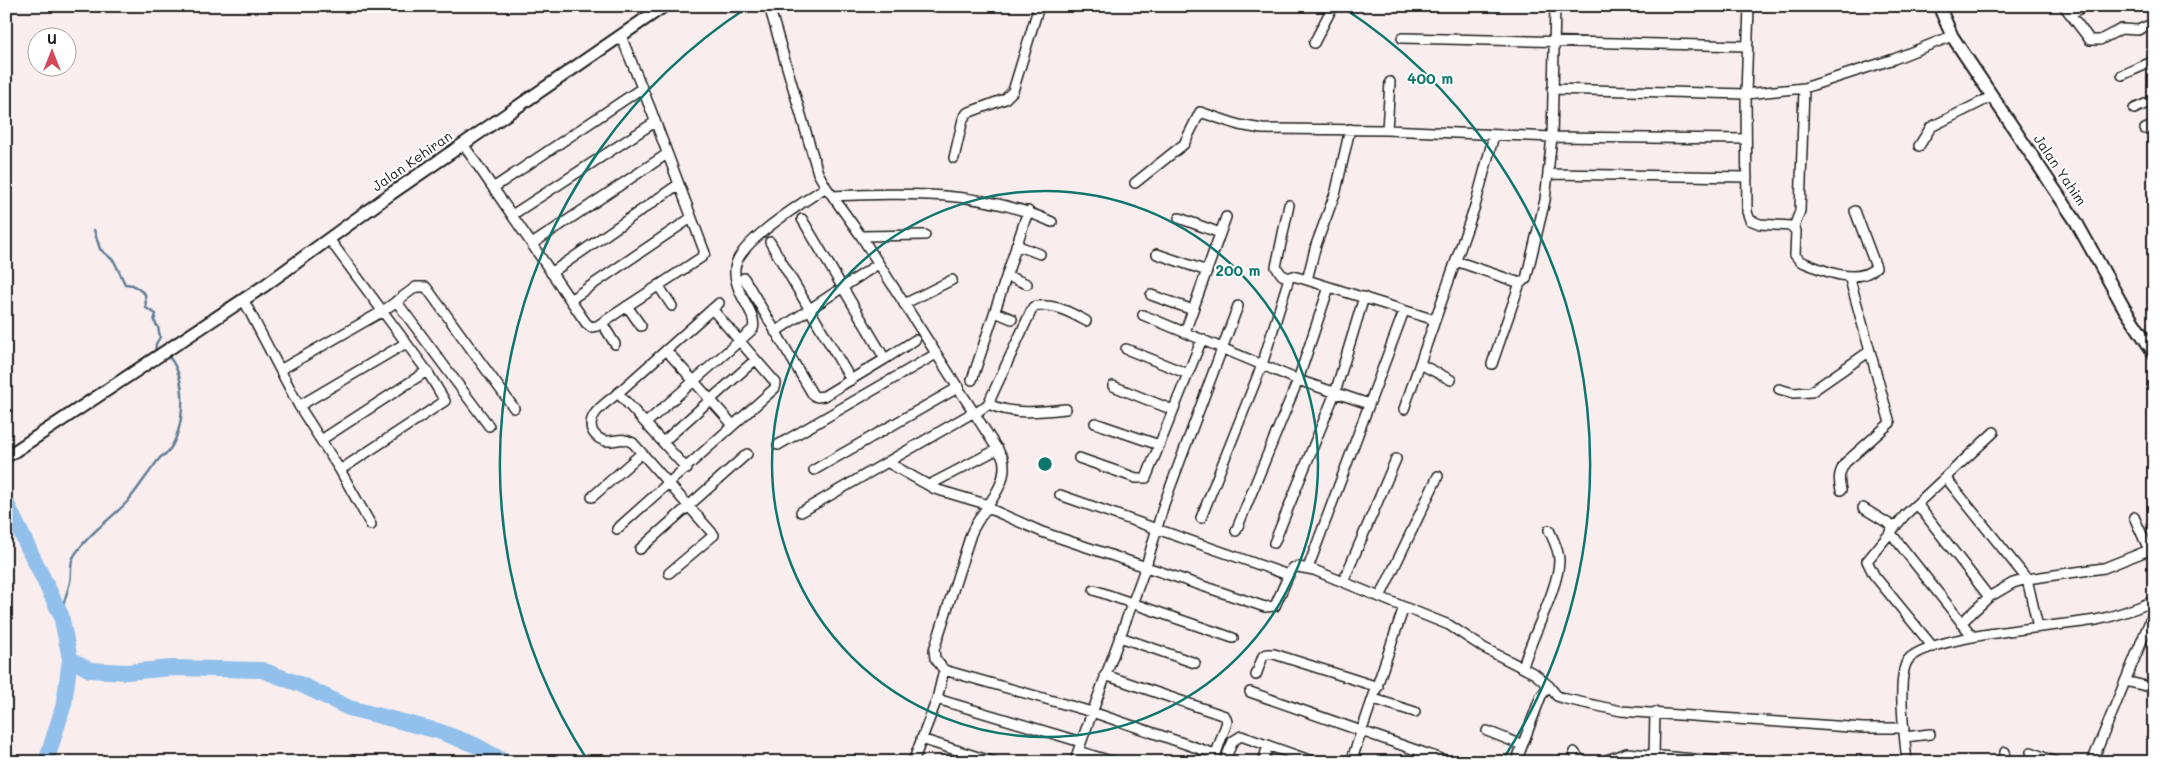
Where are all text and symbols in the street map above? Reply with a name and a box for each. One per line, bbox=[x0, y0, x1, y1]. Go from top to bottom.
north arrow bbox=[28, 28, 78, 78]
text: U bbox=[47, 29, 57, 48]
text: 400 m bbox=[1407, 68, 1453, 88]
street label: Jalan Kehiran bbox=[368, 126, 456, 195]
street label: Jalan Yahim bbox=[2030, 130, 2091, 209]
text: 200 m bbox=[1216, 260, 1261, 280]
centre of rings bbox=[1036, 455, 1054, 473]

